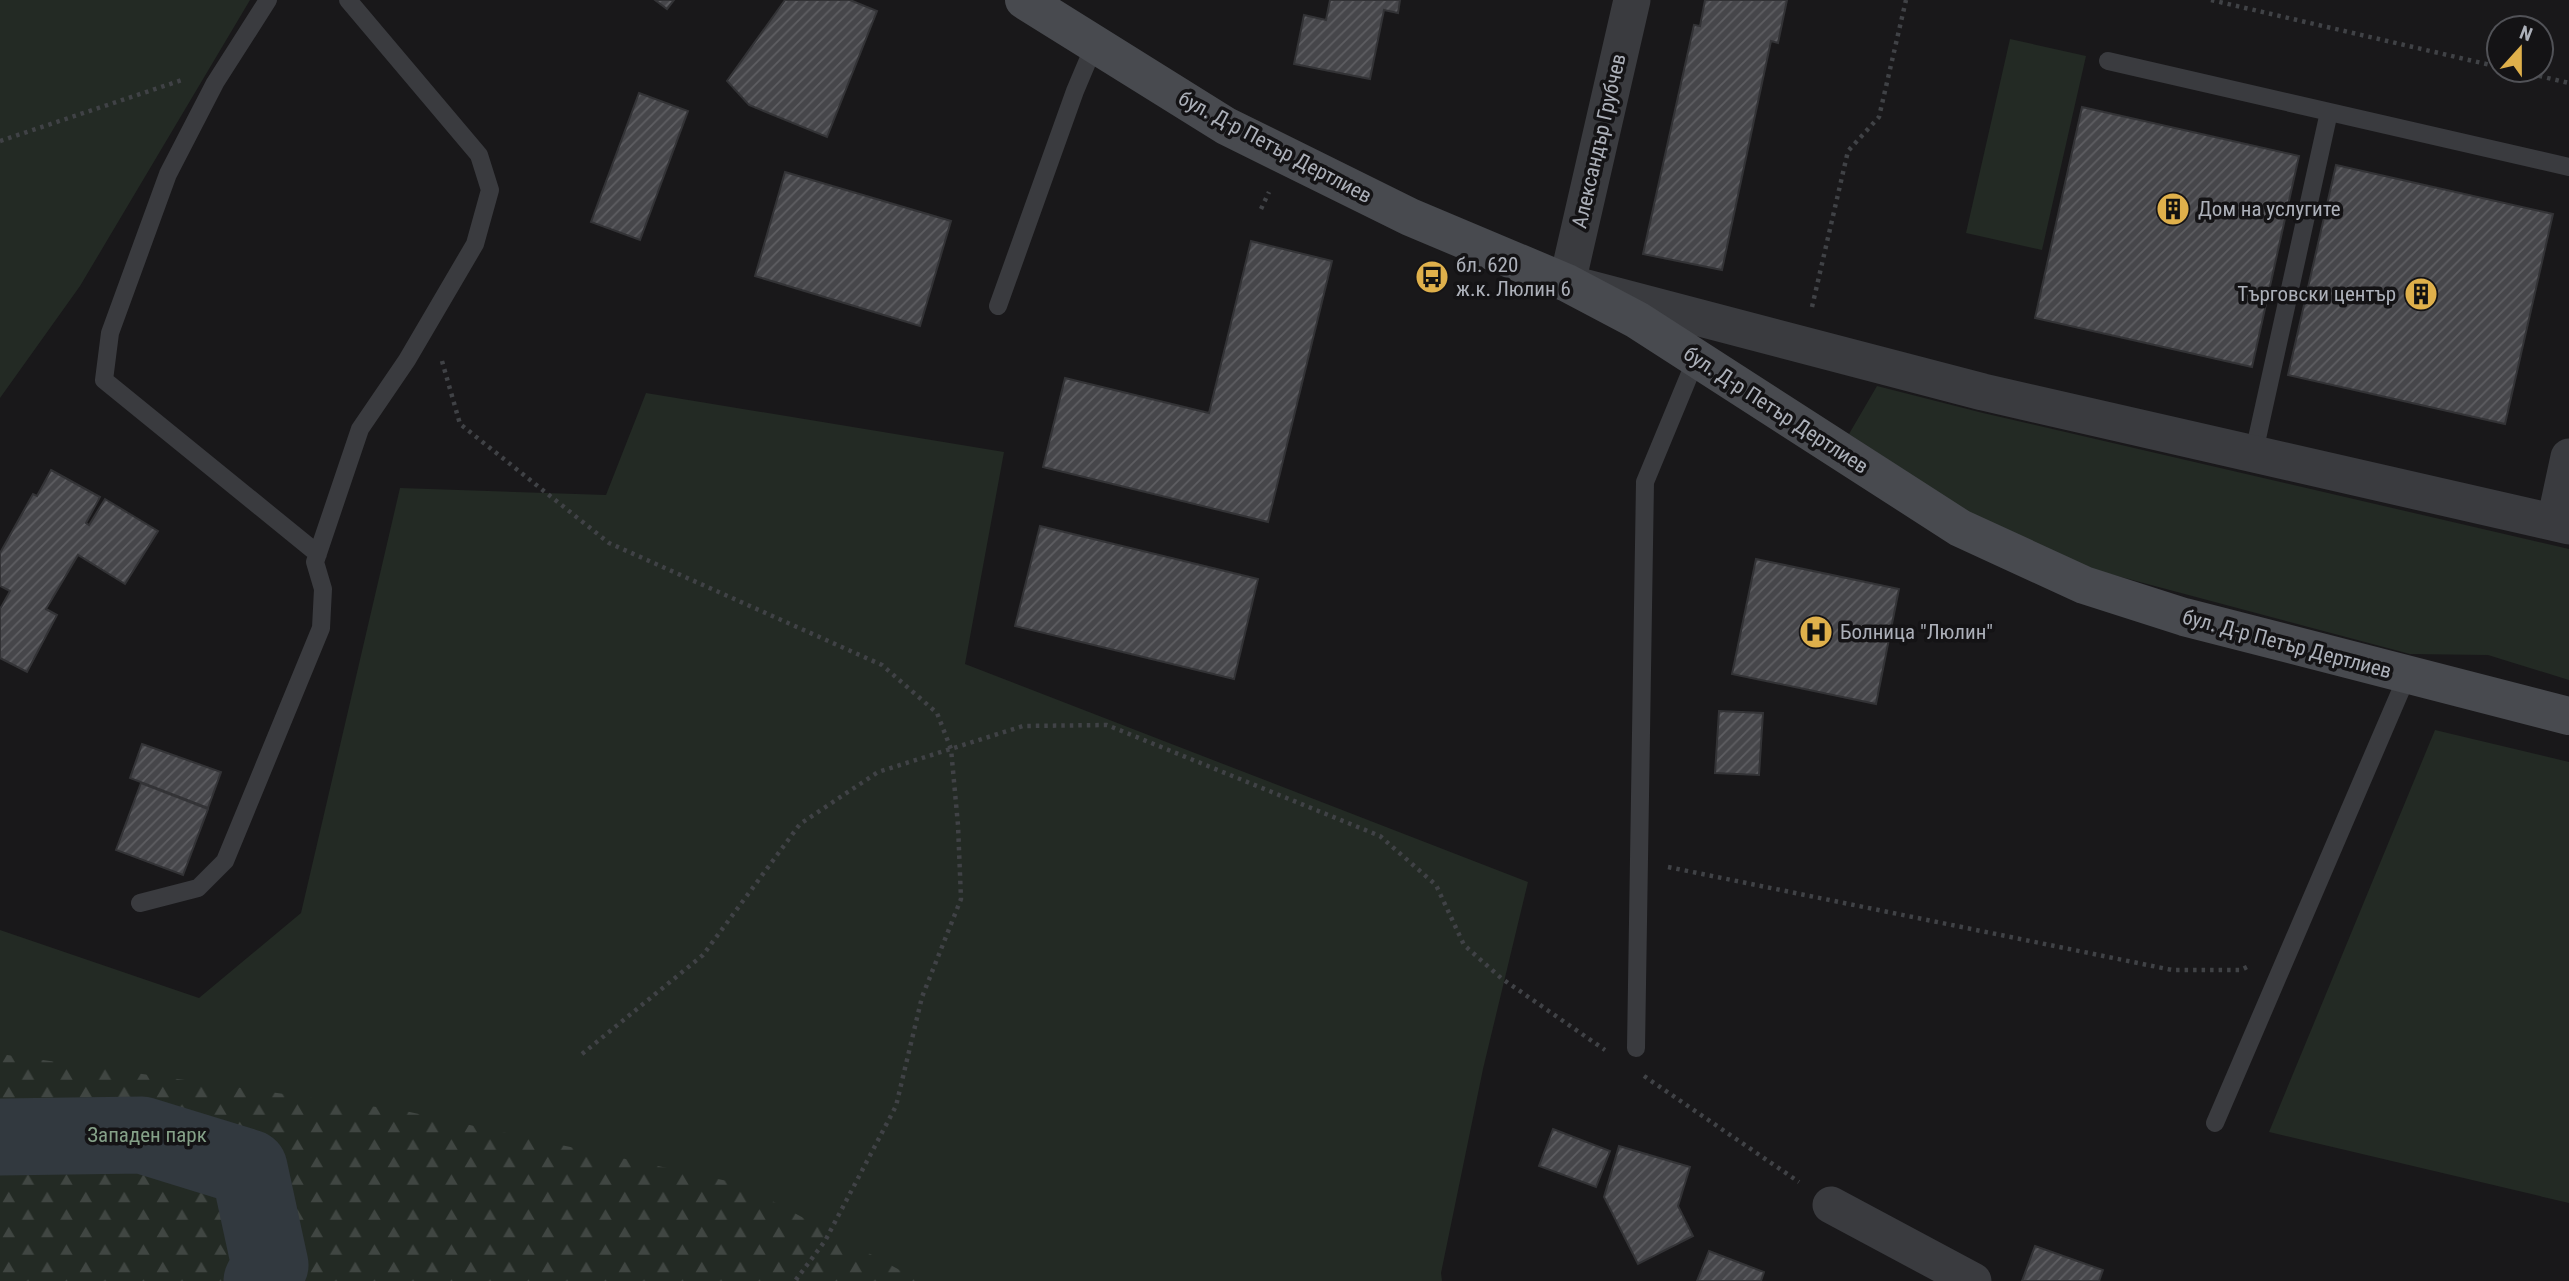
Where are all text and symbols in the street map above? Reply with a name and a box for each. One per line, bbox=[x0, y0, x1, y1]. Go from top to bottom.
north arrow bbox=[2485, 14, 2555, 84]
text: N bbox=[2516, 21, 2535, 46]
street label: Александър Грубчев bbox=[1567, 51, 1631, 231]
street label: бул. Д-р Петър Дертлиев bbox=[1174, 86, 1376, 208]
building icon: Дом на услугите bbox=[2154, 190, 2192, 228]
place label: Дом на услугите bbox=[2198, 197, 2341, 221]
place label: бл. 620 ж.к. Люлин 6 bbox=[1456, 253, 1571, 301]
bus stop icon: бл. 620 ж.к. Люлин 6 bbox=[1413, 258, 1451, 296]
building icon: Търговски център bbox=[2402, 275, 2440, 313]
place label: Търговски център bbox=[2237, 282, 2396, 306]
street label: бул. Д-р Петър Дертлиев bbox=[1679, 341, 1873, 479]
street label: бул. Д-р Петър Дертлиев bbox=[2180, 605, 2394, 683]
hospital icon: Болница "Люлин" bbox=[1797, 613, 1835, 651]
place label: Болница "Люлин" bbox=[1840, 620, 1993, 644]
park label: Западен парк bbox=[87, 1123, 207, 1147]

